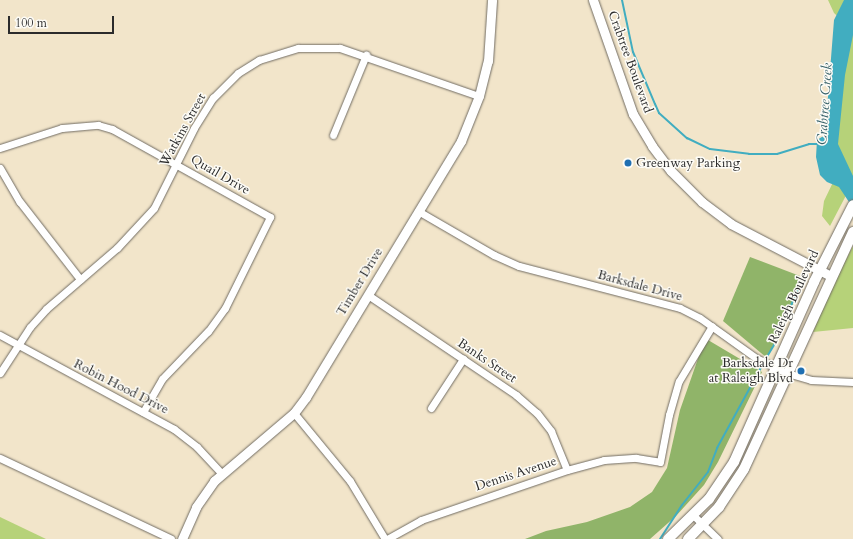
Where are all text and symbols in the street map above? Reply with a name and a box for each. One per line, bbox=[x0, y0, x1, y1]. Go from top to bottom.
scale bar bbox=[10, 8, 116, 34]
street label: Crabtree Boulevard bbox=[604, 9, 656, 115]
text: 100 m bbox=[15, 15, 47, 31]
water label: Crabtree Creek bbox=[814, 62, 836, 146]
street label: Watkins Street bbox=[156, 91, 210, 169]
street label: Quail Drive bbox=[188, 152, 252, 198]
place label: Greenway Parking bbox=[636, 155, 740, 171]
marker: Greenway Parking bbox=[623, 158, 633, 168]
street label: Timber Drive bbox=[334, 245, 386, 319]
street label: Raleigh Boulevard bbox=[765, 248, 823, 346]
street label: Barksdale Drive bbox=[596, 267, 684, 305]
street label: Banks Street bbox=[454, 336, 520, 386]
street label: Robin Hood Drive bbox=[71, 356, 171, 418]
place label: Barksdale Dr at Raleigh Blvd bbox=[709, 356, 793, 387]
marker: Barksdale Dr at Raleigh Blvd bbox=[796, 366, 806, 376]
street label: Dennis Avenue bbox=[473, 453, 559, 495]

